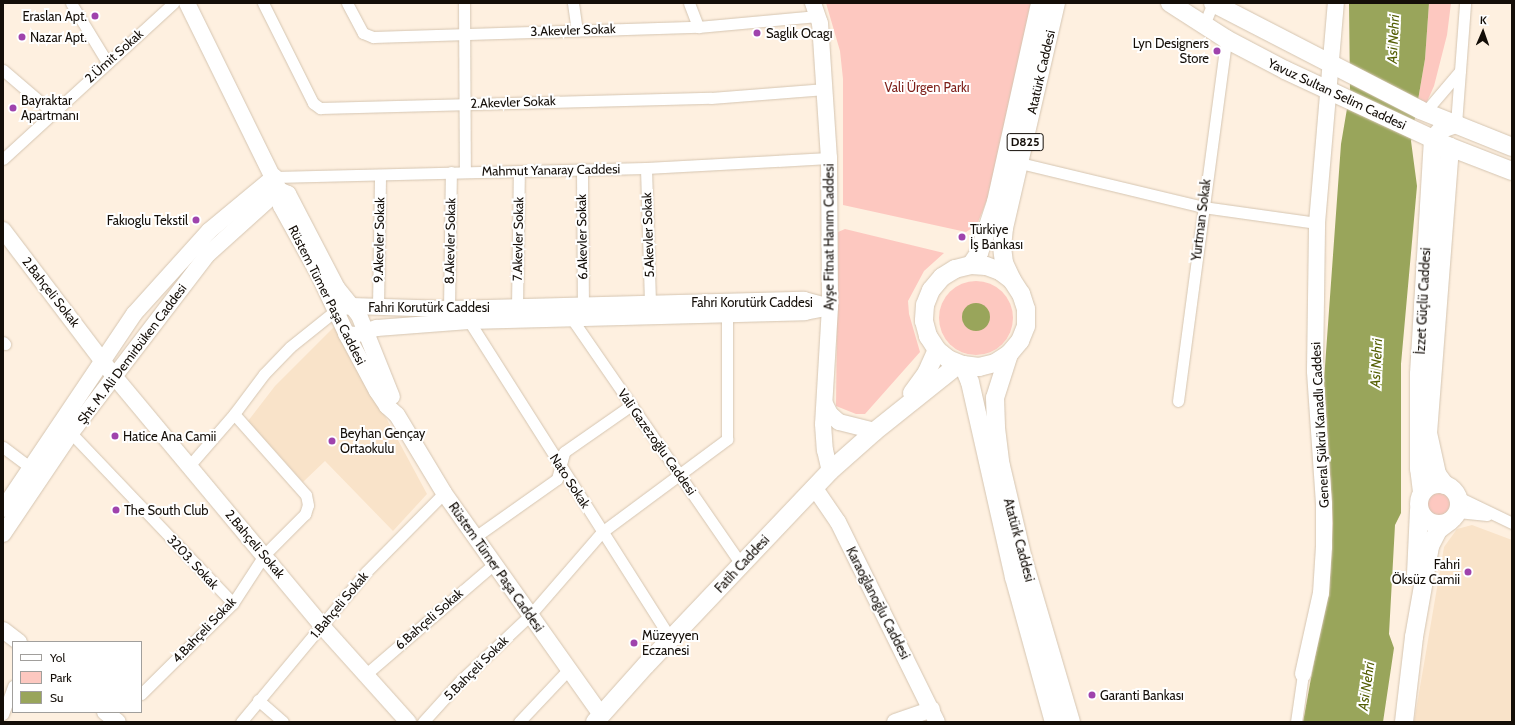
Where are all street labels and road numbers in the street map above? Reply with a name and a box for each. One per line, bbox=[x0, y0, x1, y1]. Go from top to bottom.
street label: 3.Akevler Sokak bbox=[530, 21, 616, 39]
street label: 2.Ümit Sokak bbox=[82, 26, 146, 86]
street label: Atatürk Caddesi bbox=[1024, 29, 1058, 115]
street label: Yavuz Sultan Selim Caddesi bbox=[1265, 55, 1409, 133]
street label: 2.Akevler Sokak bbox=[470, 93, 556, 111]
road number: D825 bbox=[1006, 132, 1044, 152]
street label: Mahmut Yanaray Caddesi bbox=[482, 161, 620, 179]
street label: Ayşe Fitnat Hanım Caddesi bbox=[821, 164, 837, 310]
street label: Yurtman Sokak bbox=[1188, 178, 1214, 262]
street label: 5.Akevler Sokak bbox=[639, 192, 657, 278]
street label: 6.Akevler Sokak bbox=[573, 194, 591, 280]
street label: 9.Akevler Sokak bbox=[370, 197, 388, 283]
street label: 7.Akevler Sokak bbox=[509, 197, 527, 281]
street label: 8.Akevler Sokak bbox=[441, 198, 459, 284]
street label: Rüstem Tümer Paşa Caddesi bbox=[285, 223, 369, 367]
street label: İzzet Güçlü Caddesi bbox=[1412, 247, 1434, 355]
street label: 2.Bahçeli Sokak bbox=[19, 254, 83, 330]
street label: Şht. M. Ali Demirbüken Caddesi bbox=[74, 281, 190, 427]
street label: Fahri Korutürk Caddesi bbox=[691, 294, 813, 310]
street label: Fahri Korutürk Caddesi bbox=[368, 299, 490, 315]
street label: General Şükrü Kanadlı Caddesi bbox=[1308, 342, 1332, 508]
street label: Vali Gazezoğlu Caddesi bbox=[615, 386, 699, 498]
street label: Nato Sokak bbox=[547, 451, 593, 511]
street label: Atatürk Caddesi bbox=[1000, 497, 1038, 583]
street label: Rüstem Tümer Paşa Caddesi bbox=[445, 499, 547, 635]
street label: 2.Bahçeli Sokak bbox=[222, 507, 288, 581]
street label: 3203. Sokak bbox=[164, 532, 222, 592]
street label: Fatih Caddesi bbox=[711, 532, 773, 596]
street label: Karaoğlanoğlu Caddesi bbox=[843, 544, 913, 662]
street label: 1.Bahçeli Sokak bbox=[307, 569, 371, 641]
street label: 6.Bahçeli Sokak bbox=[392, 585, 466, 653]
street label: 4.Bahçeli Sokak bbox=[169, 594, 239, 666]
street label: 5.Bahçeli Sokak bbox=[441, 633, 511, 703]

